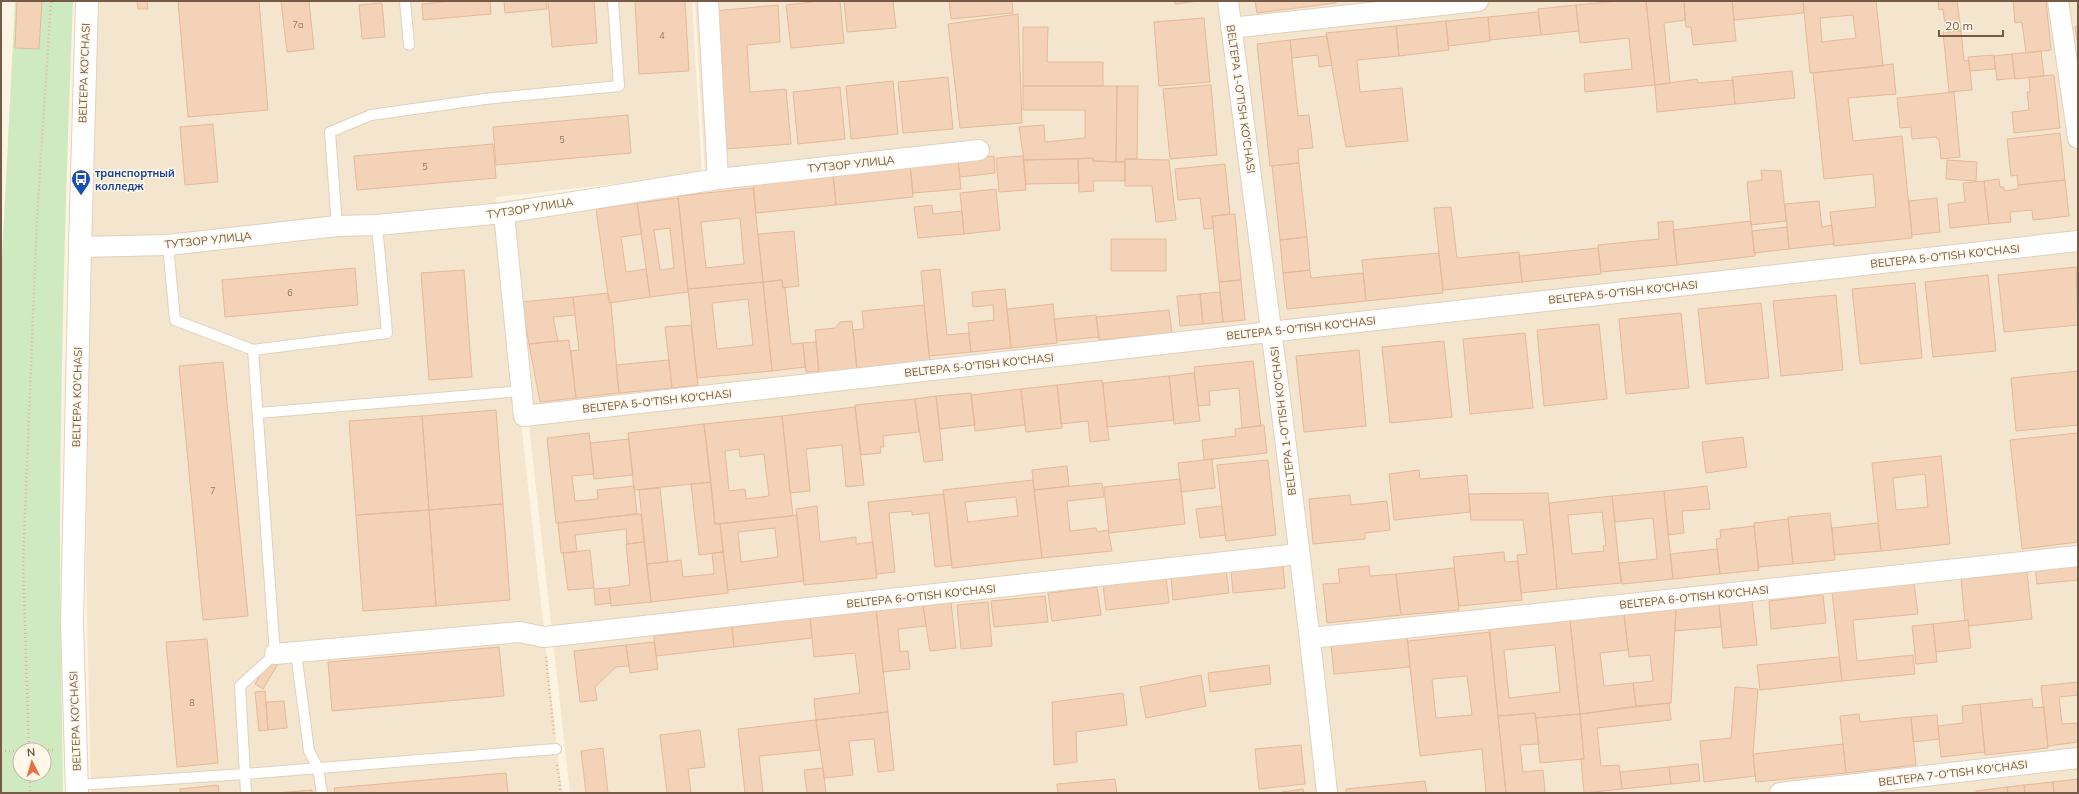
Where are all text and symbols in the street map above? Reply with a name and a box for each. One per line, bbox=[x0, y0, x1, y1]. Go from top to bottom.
scale bar bbox=[1939, 12, 2003, 38]
text: 20 m bbox=[1945, 18, 1973, 33]
house number: 7а bbox=[293, 19, 303, 30]
street label: BELTEPA KO'CHASI bbox=[75, 23, 93, 123]
street label: BELTEPA 1-O'TISH KO'CHASI bbox=[1224, 24, 1258, 174]
house number: 4 bbox=[659, 30, 665, 41]
house number: 5 bbox=[559, 134, 565, 145]
street label: ТУТЗОР УЛИЦА bbox=[807, 152, 895, 176]
house number: 5 bbox=[422, 161, 428, 172]
place label: транспортный колледж bbox=[95, 166, 175, 193]
bus stop icon: транспортный колледж bbox=[70, 168, 92, 196]
street label: ТУТЗОР УЛИЦА bbox=[486, 194, 574, 222]
street label: ТУТЗОР УЛИЦА bbox=[164, 228, 252, 252]
street label: BELTEPA 5-O'TISH KO'CHASI bbox=[1870, 241, 2020, 271]
street label: BELTEPA 5-O'TISH KO'CHASI bbox=[1548, 277, 1698, 307]
house number: 6 bbox=[287, 287, 293, 298]
street label: BELTEPA 5-O'TISH KO'CHASI bbox=[1226, 313, 1376, 343]
street label: BELTEPA 1-O'TISH KO'CHASI bbox=[1267, 346, 1299, 496]
street label: BELTEPA KO'CHASI bbox=[69, 347, 85, 447]
street label: BELTEPA 5-O'TISH KO'CHASI bbox=[904, 350, 1054, 380]
street label: BELTEPA 5-O'TISH KO'CHASI bbox=[582, 386, 732, 416]
house number: 7 bbox=[210, 485, 216, 496]
street label: BELTEPA 6-O'TISH KO'CHASI bbox=[846, 581, 996, 611]
street label: BELTEPA 6-O'TISH KO'CHASI bbox=[1619, 582, 1769, 612]
street label: BELTEPA KO'CHASI bbox=[66, 671, 84, 771]
house number: 8 bbox=[189, 697, 195, 708]
north arrow bbox=[12, 742, 52, 782]
text: N bbox=[26, 745, 36, 759]
street label: BELTEPA 7-O'TISH KO'CHASI bbox=[1878, 757, 2028, 789]

